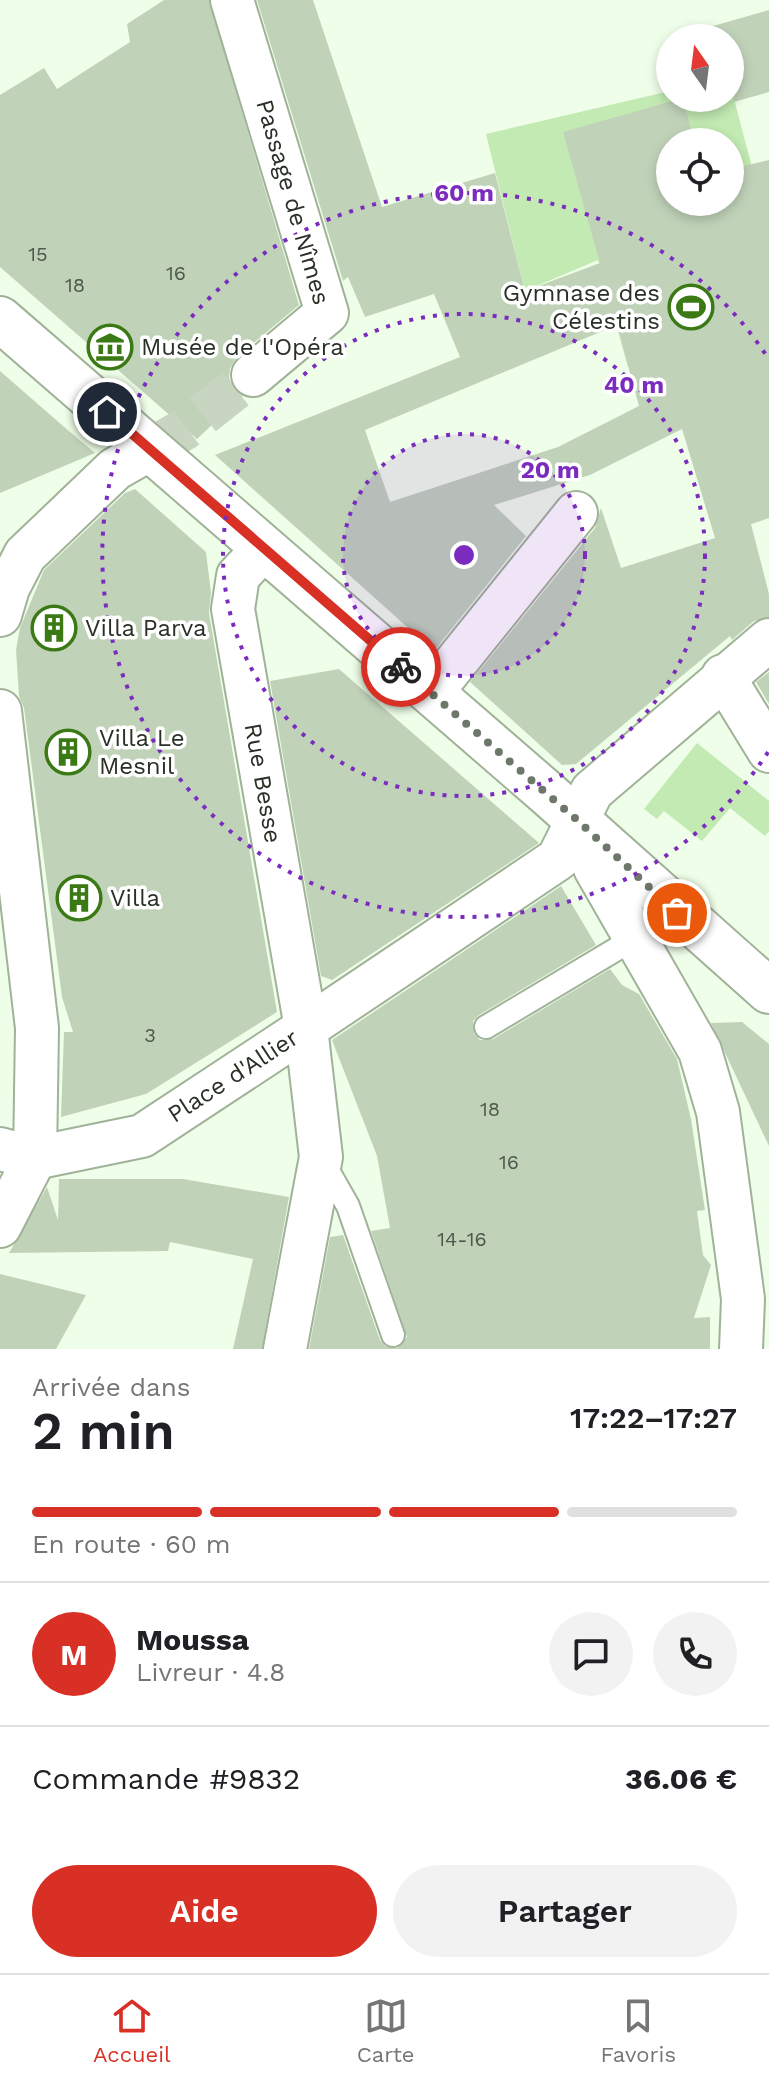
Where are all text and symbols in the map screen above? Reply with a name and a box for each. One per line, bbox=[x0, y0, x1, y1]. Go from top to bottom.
north arrow bbox=[656, 24, 744, 112]
map controls bbox=[656, 24, 744, 216]
street label: Passage de Nîmes bbox=[250, 96, 336, 308]
button: locate bbox=[656, 128, 744, 216]
text: 60 m bbox=[434, 179, 494, 207]
house number: 15 bbox=[28, 242, 48, 266]
house number: 16 bbox=[166, 261, 186, 285]
house number: 18 bbox=[65, 273, 85, 297]
place label: Gymnase des Célestins bbox=[503, 279, 660, 335]
sports icon: Gymnase des Célestins bbox=[667, 283, 715, 331]
museum icon: Musée de l'Opéra bbox=[86, 323, 134, 371]
place label: Musée de l'Opéra bbox=[141, 333, 344, 361]
text: 40 m bbox=[604, 371, 664, 399]
pin bbox=[73, 378, 141, 446]
icon: home bbox=[85, 390, 129, 434]
text: 20 m bbox=[520, 456, 580, 484]
centre of rings bbox=[450, 541, 478, 569]
building icon: Villa Parva bbox=[30, 604, 78, 652]
place label: Villa Parva bbox=[85, 614, 207, 642]
courier bbox=[361, 627, 441, 707]
icon: bike bbox=[379, 645, 423, 689]
street label: Rue Besse bbox=[239, 721, 287, 845]
place label: Villa Le Mesnil bbox=[99, 724, 185, 780]
building icon: Villa Le Mesnil bbox=[44, 728, 92, 776]
building icon: Villa bbox=[55, 874, 103, 922]
pin bbox=[643, 879, 711, 947]
place label: Villa bbox=[110, 884, 160, 912]
icon: bag bbox=[655, 891, 699, 935]
house number: 3 bbox=[144, 1023, 156, 1047]
street label: Place d'Allier bbox=[163, 1023, 304, 1129]
house number: 18 bbox=[480, 1097, 500, 1121]
house number: 16 bbox=[499, 1150, 519, 1174]
house number: 14-16 bbox=[437, 1227, 487, 1251]
text: Arrivée dans bbox=[32, 1372, 191, 1402]
text: 17:22–17:27 bbox=[570, 1400, 737, 1435]
text: 2 min bbox=[32, 1401, 175, 1462]
text: En route · 60 m bbox=[32, 1529, 231, 1559]
button: chat bbox=[549, 1612, 633, 1696]
button: phone bbox=[653, 1612, 737, 1696]
text: Moussa bbox=[136, 1622, 249, 1657]
text: M bbox=[60, 1637, 88, 1672]
text: Livreur · 4.8 bbox=[136, 1657, 285, 1687]
text: Commande #9832 bbox=[32, 1761, 300, 1796]
text: 36.06 € bbox=[625, 1761, 737, 1796]
button: Aide bbox=[32, 1865, 377, 1957]
button: Partager bbox=[393, 1865, 737, 1957]
tab: Accueil bbox=[93, 1994, 171, 2067]
tab: Carte bbox=[357, 1994, 415, 2067]
tab: Favoris bbox=[601, 1994, 676, 2067]

